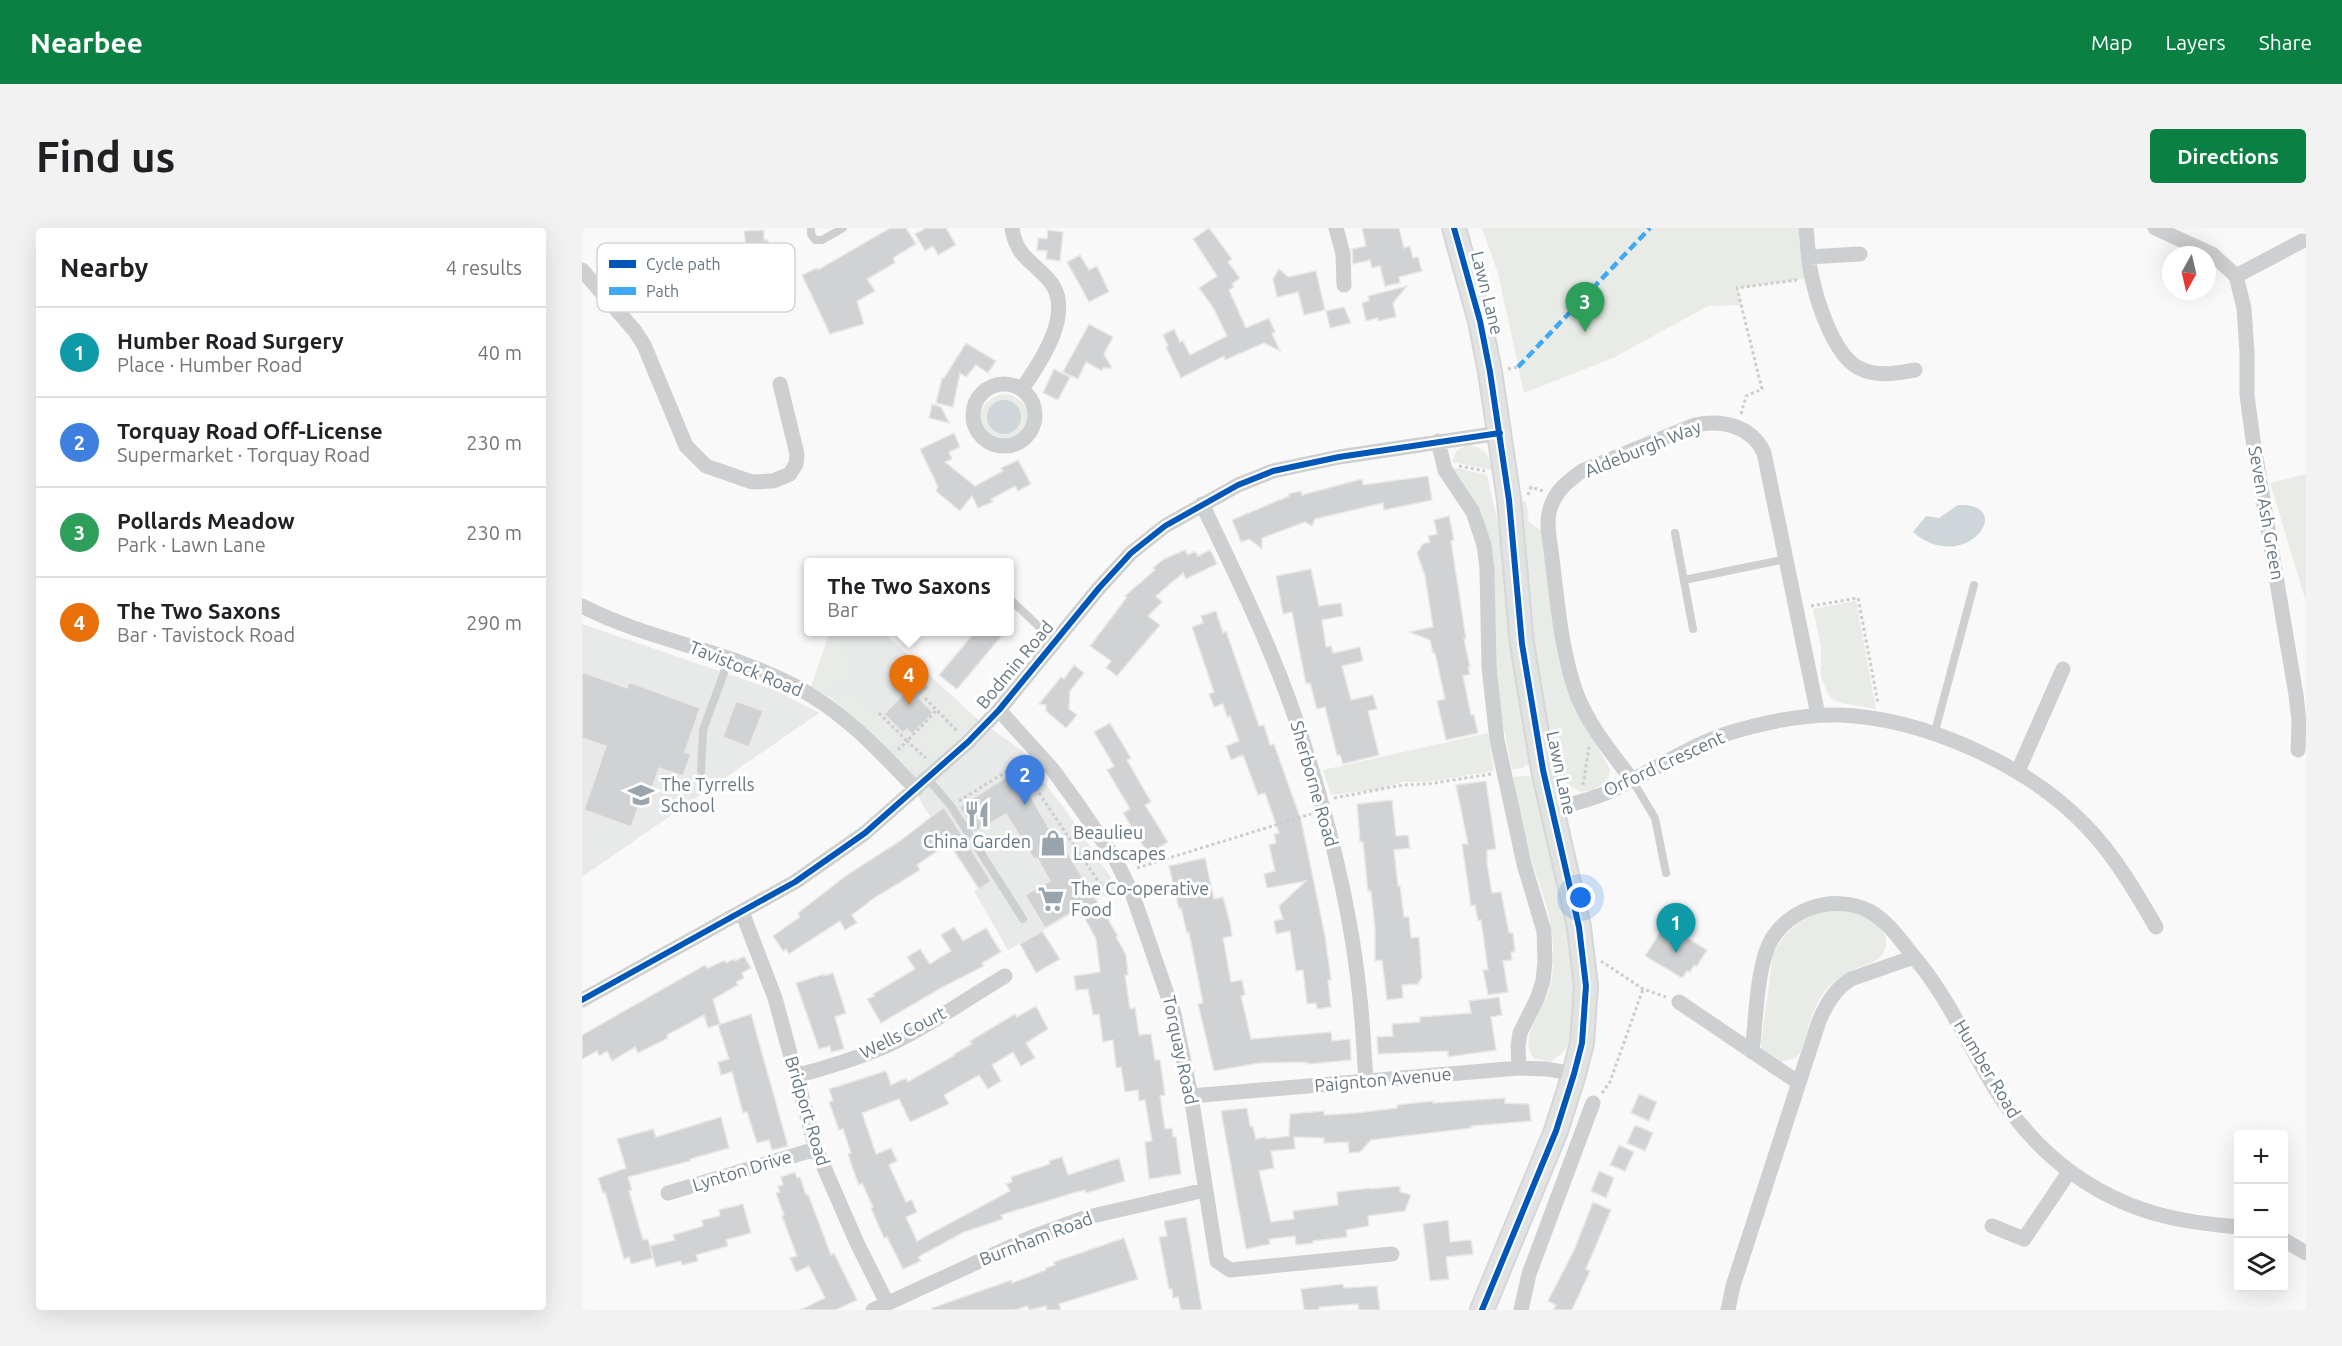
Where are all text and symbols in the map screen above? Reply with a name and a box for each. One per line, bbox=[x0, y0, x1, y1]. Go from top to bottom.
text: Nearbee bbox=[30, 27, 143, 58]
text: Map bbox=[2091, 30, 2132, 54]
text: Layers bbox=[2165, 30, 2226, 54]
text: Share bbox=[2259, 30, 2312, 54]
button: Directions bbox=[2150, 129, 2306, 183]
text: Find us bbox=[36, 133, 175, 180]
legend bbox=[597, 243, 795, 312]
north arrow bbox=[2162, 246, 2216, 300]
street label: Lawn Lane bbox=[1468, 249, 1508, 337]
text: Nearby bbox=[60, 253, 148, 282]
text: Cycle path bbox=[646, 255, 721, 273]
text: 4 results bbox=[446, 256, 522, 279]
text: Path bbox=[646, 282, 679, 300]
pin: 3 bbox=[1566, 282, 1604, 332]
text: Humber Road Surgery bbox=[117, 328, 344, 353]
text: 1 bbox=[74, 341, 85, 364]
text: 40 m bbox=[478, 341, 522, 364]
text: Place · Humber Road bbox=[117, 353, 303, 376]
street label: Aldeburgh Way bbox=[1582, 416, 1704, 480]
text: Torquay Road Off-License bbox=[117, 418, 383, 443]
text: 2 bbox=[74, 431, 85, 454]
text: 230 m bbox=[466, 431, 522, 454]
text: Supermarket · Torquay Road bbox=[117, 443, 370, 466]
street label: Seven Ash Green bbox=[2245, 444, 2289, 581]
text: Pollards Meadow bbox=[117, 508, 295, 533]
text: 3 bbox=[74, 521, 85, 544]
text: 230 m bbox=[466, 521, 522, 544]
text: Park · Lawn Lane bbox=[117, 533, 266, 556]
popup bbox=[804, 558, 1014, 636]
text: The Two Saxons bbox=[827, 573, 991, 598]
text: The Two Saxons bbox=[117, 598, 281, 623]
text: Bar bbox=[827, 598, 858, 621]
text: 4 bbox=[74, 611, 85, 634]
text: 290 m bbox=[466, 611, 522, 634]
street label: Bodmin Road bbox=[972, 616, 1057, 712]
text: Bar · Tavistock Road bbox=[117, 623, 295, 646]
street label: Tavistock Road bbox=[687, 636, 806, 700]
pin: 4 bbox=[890, 656, 928, 705]
street label: Sherborne Road bbox=[1287, 718, 1343, 849]
street label: Orford Crescent bbox=[1600, 726, 1727, 800]
street label: Lawn Lane bbox=[1543, 729, 1581, 817]
pin: 2 bbox=[1006, 756, 1044, 805]
place label: The Tyrrells School bbox=[661, 774, 755, 815]
school or university icon: The Tyrrells School bbox=[626, 780, 656, 810]
restaurant icon: China Garden bbox=[962, 799, 992, 829]
place label: Beaulieu Landscapes bbox=[1073, 822, 1166, 863]
shop icon: Beaulieu Landscapes bbox=[1038, 828, 1068, 858]
place label: China Garden bbox=[923, 831, 1031, 851]
place label: The Co-operative Food bbox=[1071, 878, 1209, 919]
your location bbox=[1566, 883, 1595, 912]
supermarket icon: The Co-operative Food bbox=[1036, 884, 1066, 914]
pin: 1 bbox=[1656, 904, 1696, 953]
street label: Torquay Road bbox=[1160, 994, 1202, 1106]
street label: Wells Court bbox=[856, 1002, 949, 1062]
street label: Humber Road bbox=[1951, 1016, 2025, 1121]
street label: Bridport Road bbox=[782, 1053, 834, 1168]
street label: Paignton Avenue bbox=[1314, 1063, 1452, 1095]
map controls bbox=[2234, 1130, 2288, 1292]
button: + bbox=[2234, 1130, 2288, 1184]
street label: Lynton Drive bbox=[690, 1146, 794, 1195]
button: − bbox=[2234, 1184, 2288, 1238]
street label: Burnham Road bbox=[976, 1207, 1095, 1269]
button: layers bbox=[2234, 1238, 2288, 1292]

